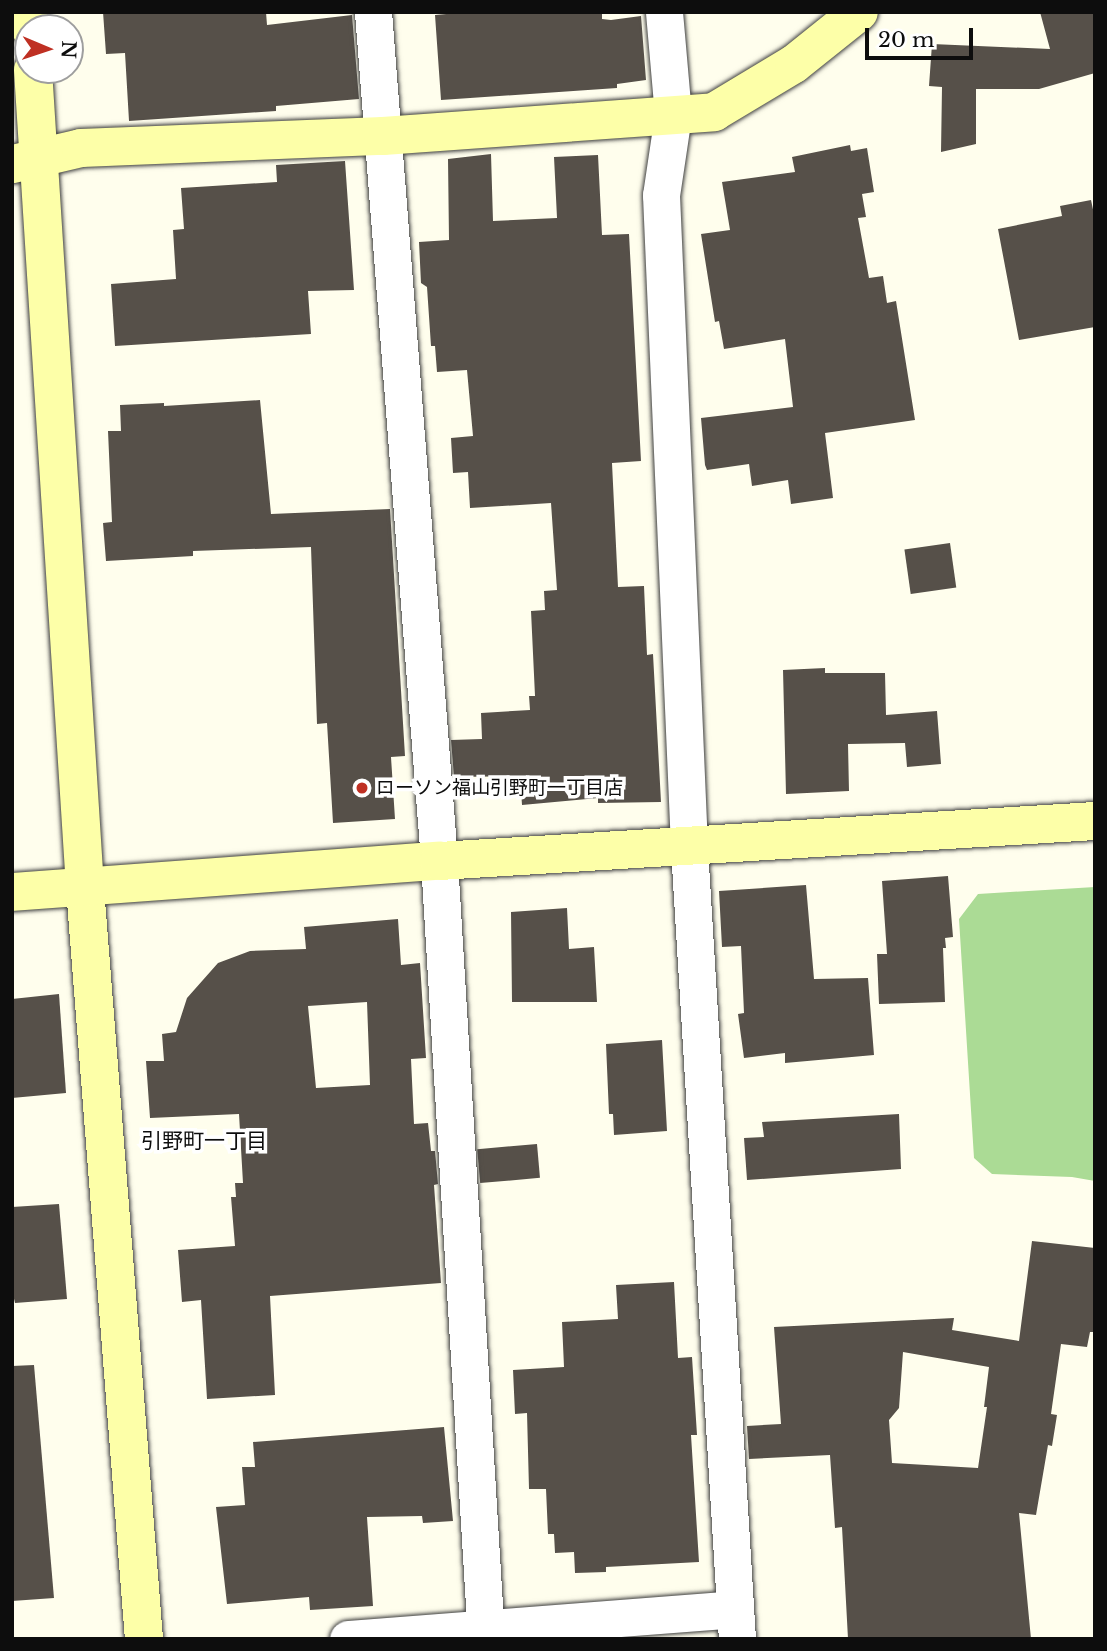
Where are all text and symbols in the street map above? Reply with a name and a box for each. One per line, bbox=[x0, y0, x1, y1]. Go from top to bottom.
north arrow bbox=[14, 14, 84, 84]
scale bar bbox=[869, 14, 978, 58]
text: 20 m bbox=[878, 27, 935, 53]
text: N bbox=[57, 40, 80, 59]
place label: ローソン福山引野町一丁目店 bbox=[376, 777, 623, 799]
marker: ローソン福山引野町一丁目店 bbox=[354, 780, 370, 796]
district label: 引野町一丁目 bbox=[141, 1128, 267, 1154]

